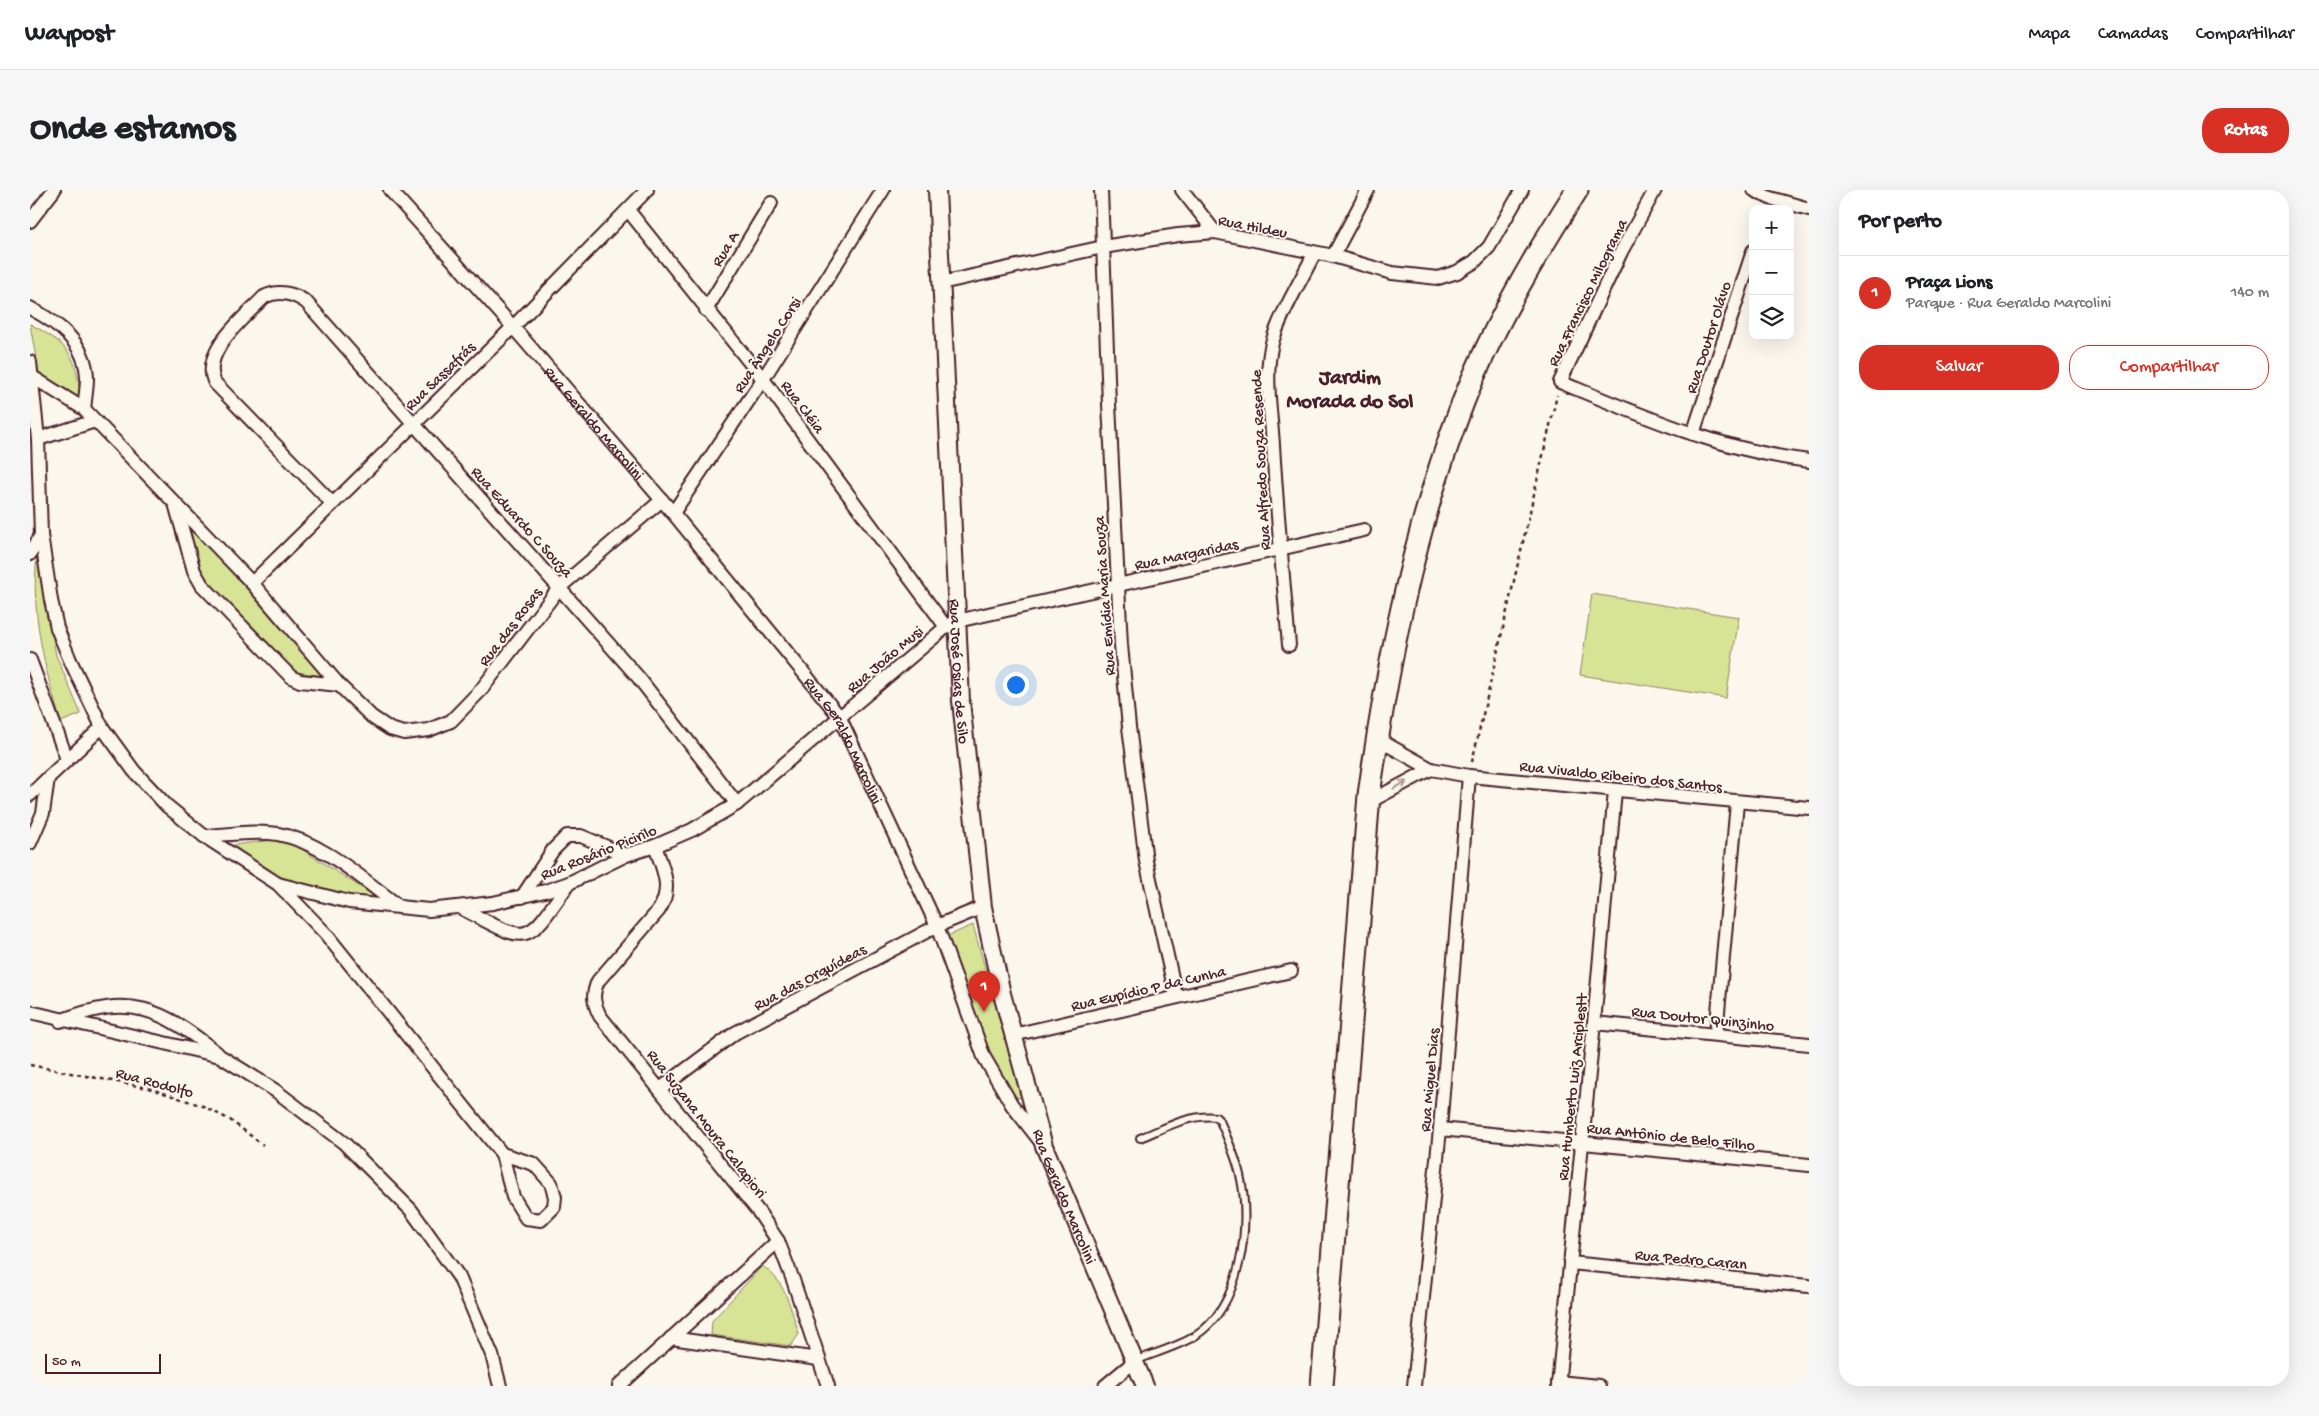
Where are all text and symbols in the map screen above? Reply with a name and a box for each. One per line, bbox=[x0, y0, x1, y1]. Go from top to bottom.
text: Waypost bbox=[25, 20, 113, 49]
text: Mapa bbox=[2029, 24, 2070, 45]
text: Camadas bbox=[2098, 24, 2168, 45]
text: Compartilhar bbox=[2196, 24, 2294, 45]
button: Rotas bbox=[2202, 108, 2289, 153]
text: Onde estamos bbox=[30, 110, 235, 151]
map controls bbox=[1749, 205, 1794, 340]
button: + bbox=[1749, 205, 1794, 250]
text: Por perto bbox=[1859, 210, 1942, 235]
street label: Rua Hildeu bbox=[1216, 212, 1289, 245]
street label: Rua Francisco Milograma bbox=[1545, 216, 1634, 370]
street label: Rua A bbox=[709, 227, 746, 271]
button: − bbox=[1749, 250, 1794, 295]
text: Praça Lions bbox=[1906, 272, 1992, 295]
street label: Rua Doutor Olávo bbox=[1683, 280, 1737, 396]
text: 1 bbox=[1872, 284, 1878, 303]
text: 140 m bbox=[2231, 284, 2269, 303]
street label: Rua Ângelo Corsi bbox=[729, 293, 807, 397]
button: layers bbox=[1749, 295, 1794, 340]
text: Parque · Rua Geraldo Marcolini bbox=[1906, 295, 2111, 314]
street label: Rua Sassafrás bbox=[402, 338, 482, 416]
button: Salvar bbox=[1859, 345, 2059, 390]
button: Compartilhar bbox=[2069, 345, 2269, 390]
street label: Rua Geraldo Marcolini bbox=[538, 364, 647, 486]
district label: Jardim Morada do Sol bbox=[1287, 367, 1414, 416]
street label: Rua Alfredo Souza Resende bbox=[1248, 368, 1277, 551]
street label: Rua Cléia bbox=[775, 378, 828, 439]
street label: Rua Eduardo C Souza bbox=[465, 464, 576, 584]
street label: Rua Emídia Maria Souza bbox=[1091, 514, 1122, 676]
street label: Rua Margaridas bbox=[1133, 536, 1241, 577]
street label: Rua das Rosas bbox=[476, 584, 548, 671]
street label: Rua José Osias de Silo bbox=[943, 599, 972, 745]
street label: Rua João Musi bbox=[844, 623, 928, 698]
your location bbox=[1003, 672, 1029, 698]
street label: Rua Geraldo Marcolini bbox=[798, 674, 885, 808]
street label: Rua Vivaldo Ribeiro dos Santos bbox=[1518, 758, 1724, 799]
one-way arrow bbox=[1392, 780, 1407, 789]
street label: Rua Rosário Picirilo bbox=[539, 822, 660, 886]
street label: Rua das Orquídeas bbox=[751, 941, 871, 1017]
street label: Rua Eupídio P da Cunha bbox=[1070, 963, 1229, 1017]
pin: 1 bbox=[968, 971, 1000, 1012]
street label: Rua Humberto Luiz Arciplestt bbox=[1555, 992, 1594, 1182]
street label: Rua Doutor Quinzinho bbox=[1630, 1004, 1775, 1037]
street label: Rua Miguel Dias bbox=[1417, 1027, 1446, 1133]
street label: Rua Suzana Moura Calapiori bbox=[641, 1047, 769, 1203]
street label: Rua Rodolfo bbox=[113, 1065, 195, 1104]
street label: Rua Antônio de Belo Filho bbox=[1586, 1120, 1756, 1157]
street label: Rua Geraldo Marcolini bbox=[1027, 1128, 1099, 1268]
street label: Rua Pedro Caran bbox=[1634, 1247, 1748, 1276]
scale bar bbox=[45, 1351, 161, 1374]
text: 50 m bbox=[52, 1354, 81, 1371]

